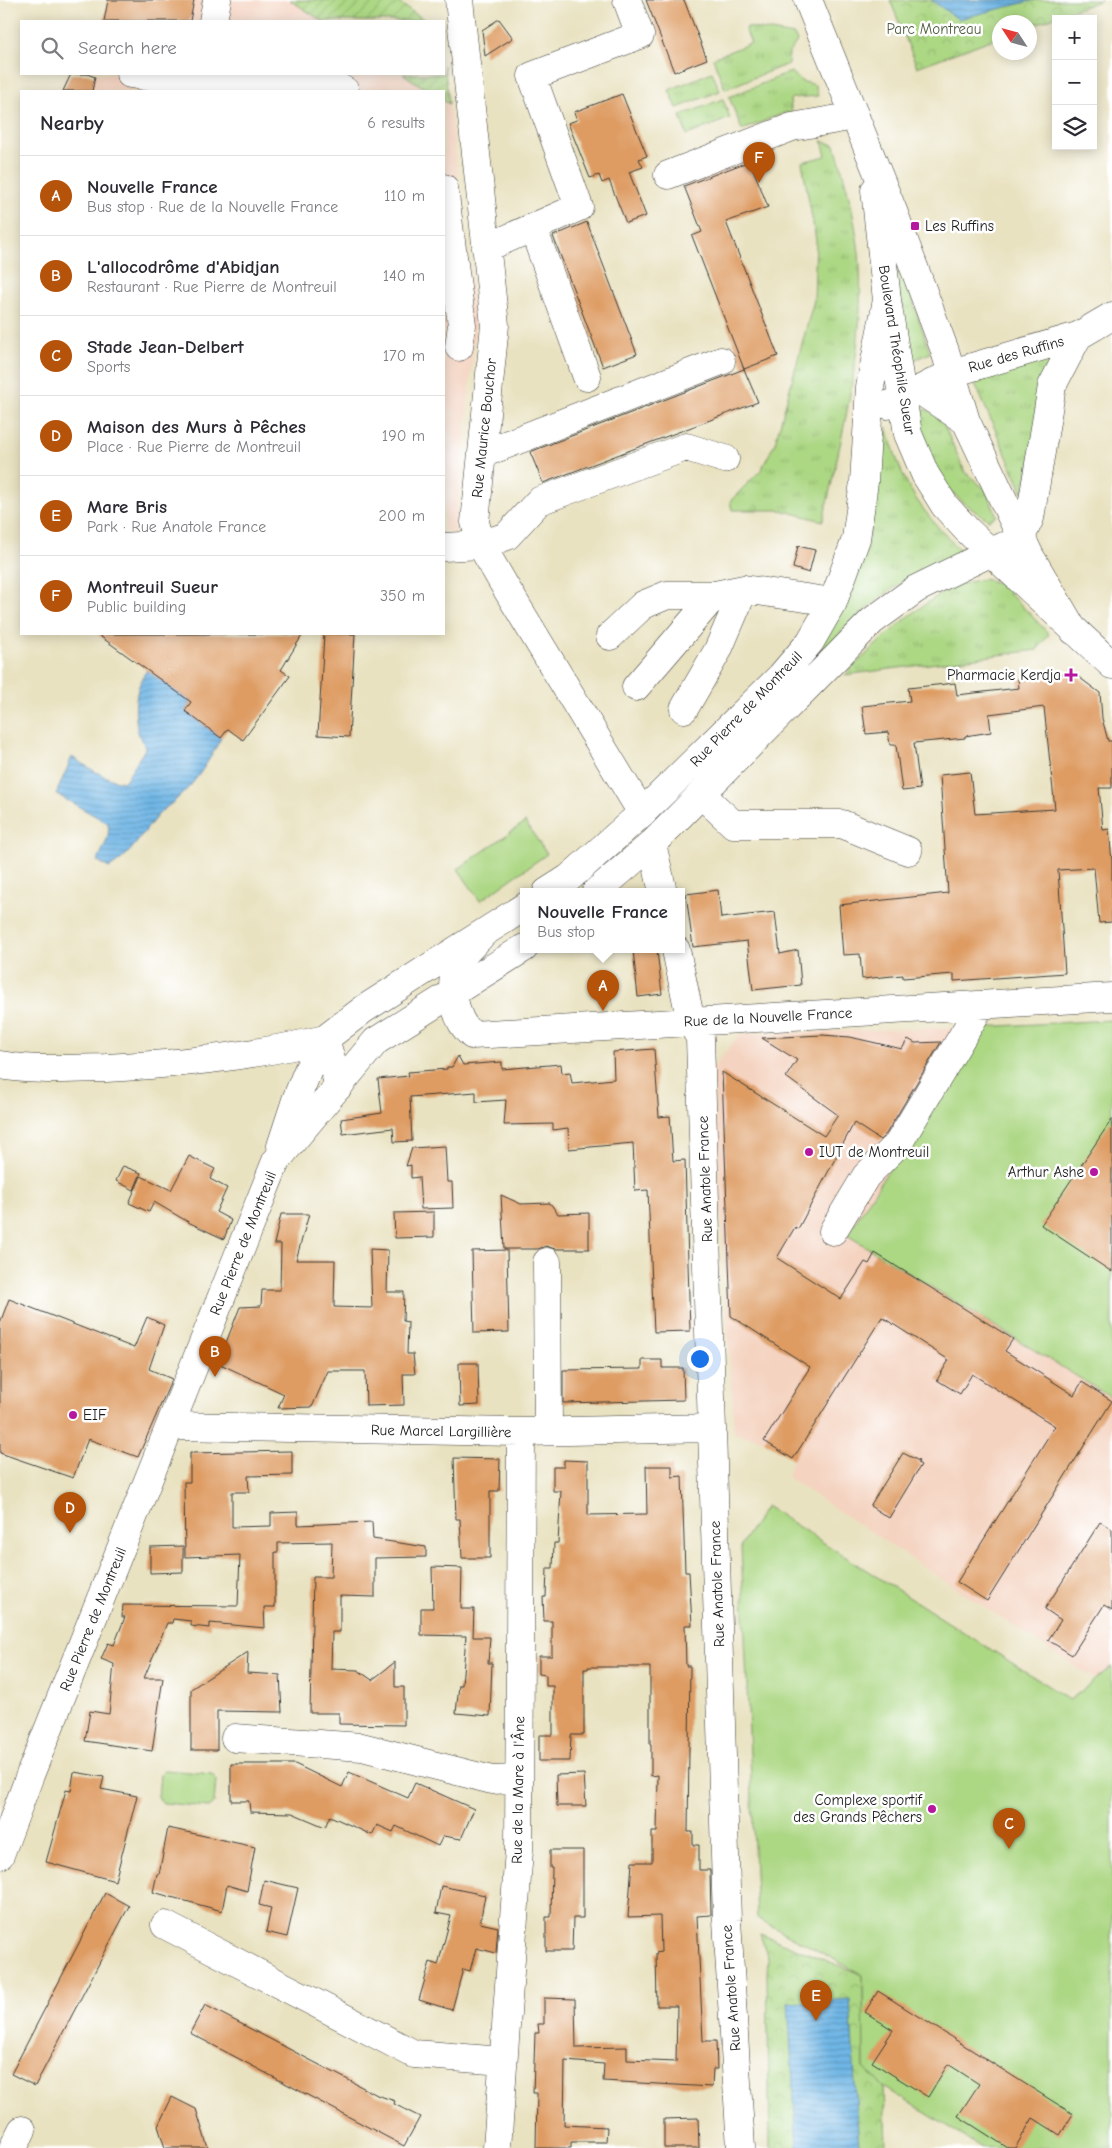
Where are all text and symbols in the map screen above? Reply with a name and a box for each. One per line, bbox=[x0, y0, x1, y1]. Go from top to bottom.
north arrow bbox=[992, 15, 1037, 60]
map controls bbox=[1052, 15, 1097, 150]
button: + bbox=[1052, 15, 1097, 60]
search box bbox=[20, 20, 445, 75]
park label: Parc Montreau bbox=[887, 20, 981, 38]
icon: search bbox=[38, 34, 66, 62]
text: Search here bbox=[78, 37, 177, 59]
button: − bbox=[1052, 60, 1097, 105]
button: layers bbox=[1052, 105, 1097, 150]
text: Nearby bbox=[40, 111, 104, 135]
text: 6 results bbox=[367, 114, 425, 132]
pin: F bbox=[743, 142, 775, 183]
text: Nouvelle France bbox=[87, 176, 218, 198]
text: A bbox=[52, 187, 60, 205]
text: 110 m bbox=[384, 187, 425, 205]
text: Bus stop · Rue de la Nouvelle France bbox=[87, 198, 338, 216]
place label: Les Ruffins bbox=[925, 217, 994, 235]
marker: Les Ruffins bbox=[909, 220, 921, 232]
text: L'allocodrôme d'Abidjan bbox=[87, 256, 280, 278]
street label: Boulevard Théophile Sueur bbox=[875, 264, 919, 436]
text: B bbox=[51, 267, 61, 285]
text: 140 m bbox=[383, 267, 425, 285]
text: Restaurant · Rue Pierre de Montreuil bbox=[87, 278, 337, 296]
street label: Rue des Ruffins bbox=[966, 332, 1066, 376]
text: Stade Jean-Delbert bbox=[87, 336, 244, 358]
text: C bbox=[51, 347, 61, 365]
text: 170 m bbox=[383, 347, 425, 365]
street label: Rue Maurice Bouchor bbox=[468, 357, 500, 499]
text: Sports bbox=[87, 358, 130, 376]
text: Maison des Murs à Pêches bbox=[87, 416, 306, 438]
text: D bbox=[51, 427, 61, 445]
text: 190 m bbox=[382, 427, 425, 445]
text: Place · Rue Pierre de Montreuil bbox=[87, 438, 301, 456]
text: Mare Bris bbox=[87, 496, 167, 518]
text: E bbox=[51, 507, 61, 525]
text: 200 m bbox=[379, 507, 425, 525]
text: Park · Rue Anatole France bbox=[87, 518, 266, 536]
text: Montreuil Sueur bbox=[87, 576, 218, 598]
text: F bbox=[51, 587, 61, 605]
text: 350 m bbox=[380, 587, 425, 605]
text: Public building bbox=[87, 598, 186, 616]
street label: Rue Pierre de Montreuil bbox=[686, 647, 806, 771]
place label: Pharmacie Kerdja bbox=[947, 666, 1061, 684]
marker: Pharmacie Kerdja bbox=[1065, 669, 1077, 681]
popup bbox=[520, 888, 685, 953]
text: Nouvelle France bbox=[537, 901, 668, 923]
text: Bus stop bbox=[537, 923, 595, 941]
pin: A bbox=[587, 970, 619, 1011]
street label: Rue de la Nouvelle France bbox=[683, 1004, 853, 1030]
street label: Rue Anatole France bbox=[694, 1115, 716, 1243]
place label: IUT de Montreuil bbox=[819, 1143, 929, 1161]
marker: IUT de Montreuil bbox=[803, 1146, 815, 1158]
place label: Arthur Ashe bbox=[1008, 1163, 1084, 1181]
marker: Arthur Ashe bbox=[1088, 1166, 1100, 1178]
street label: Rue Pierre de Montreuil bbox=[206, 1168, 280, 1318]
pin: B bbox=[199, 1336, 231, 1377]
your location bbox=[687, 1346, 713, 1372]
place label: EIF bbox=[83, 1406, 107, 1424]
marker: EIF bbox=[67, 1409, 79, 1421]
street label: Rue Marcel Largillière bbox=[371, 1421, 512, 1441]
pin: D bbox=[54, 1492, 86, 1533]
street label: Rue Anatole France bbox=[706, 1520, 728, 1648]
street label: Rue Pierre de Montreuil bbox=[56, 1544, 130, 1694]
street label: Rue de la Mare à l'Âne bbox=[507, 1716, 528, 1864]
place label: Complexe sportif des Grands Pêchers bbox=[793, 1791, 923, 1826]
marker: Complexe sportif des Grands Pêchers bbox=[926, 1803, 938, 1815]
pin: C bbox=[993, 1808, 1025, 1849]
street label: Rue Anatole France bbox=[718, 1924, 744, 2052]
pin: E bbox=[800, 1980, 832, 2021]

